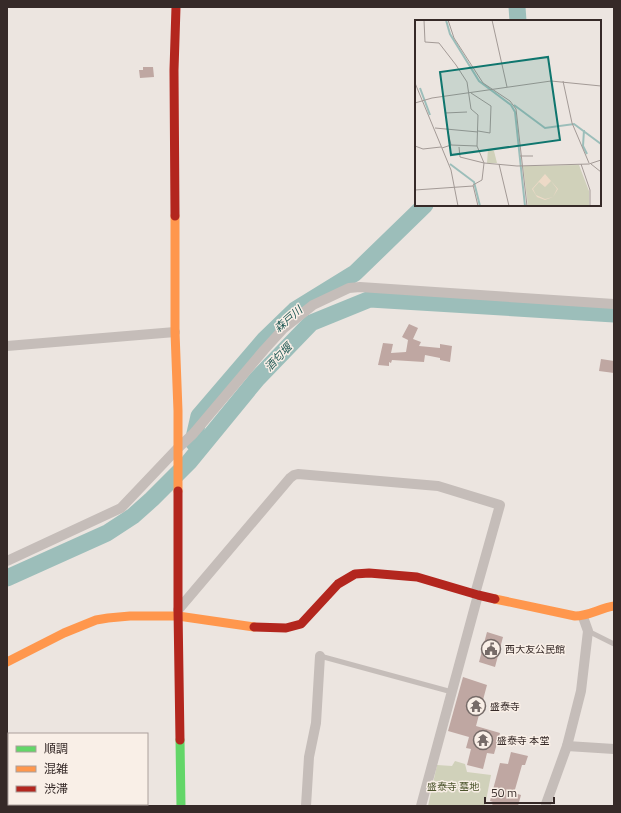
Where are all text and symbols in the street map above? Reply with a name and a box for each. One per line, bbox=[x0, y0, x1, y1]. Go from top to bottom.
inset map bbox=[415, 20, 601, 206]
water label: 森戸川 bbox=[270, 301, 306, 336]
water label: 酒匂堰 bbox=[261, 338, 297, 374]
public building icon: 西大友公民館 bbox=[480, 638, 502, 660]
place label: 西大友公民館 bbox=[505, 642, 565, 657]
temple icon: 盛泰寺 bbox=[465, 695, 487, 717]
place label: 盛泰寺 bbox=[490, 699, 520, 714]
temple icon: 盛泰寺 本堂 bbox=[472, 729, 494, 751]
legend bbox=[8, 733, 148, 805]
place label: 盛泰寺 本堂 bbox=[497, 733, 549, 748]
text: 順調 bbox=[44, 739, 68, 758]
text: 混雑 bbox=[44, 759, 68, 778]
text: 渋滞 bbox=[44, 779, 68, 798]
park label: 盛泰寺 墓地 bbox=[427, 779, 480, 794]
scale bar bbox=[485, 779, 554, 805]
text: 50 m bbox=[491, 783, 517, 802]

